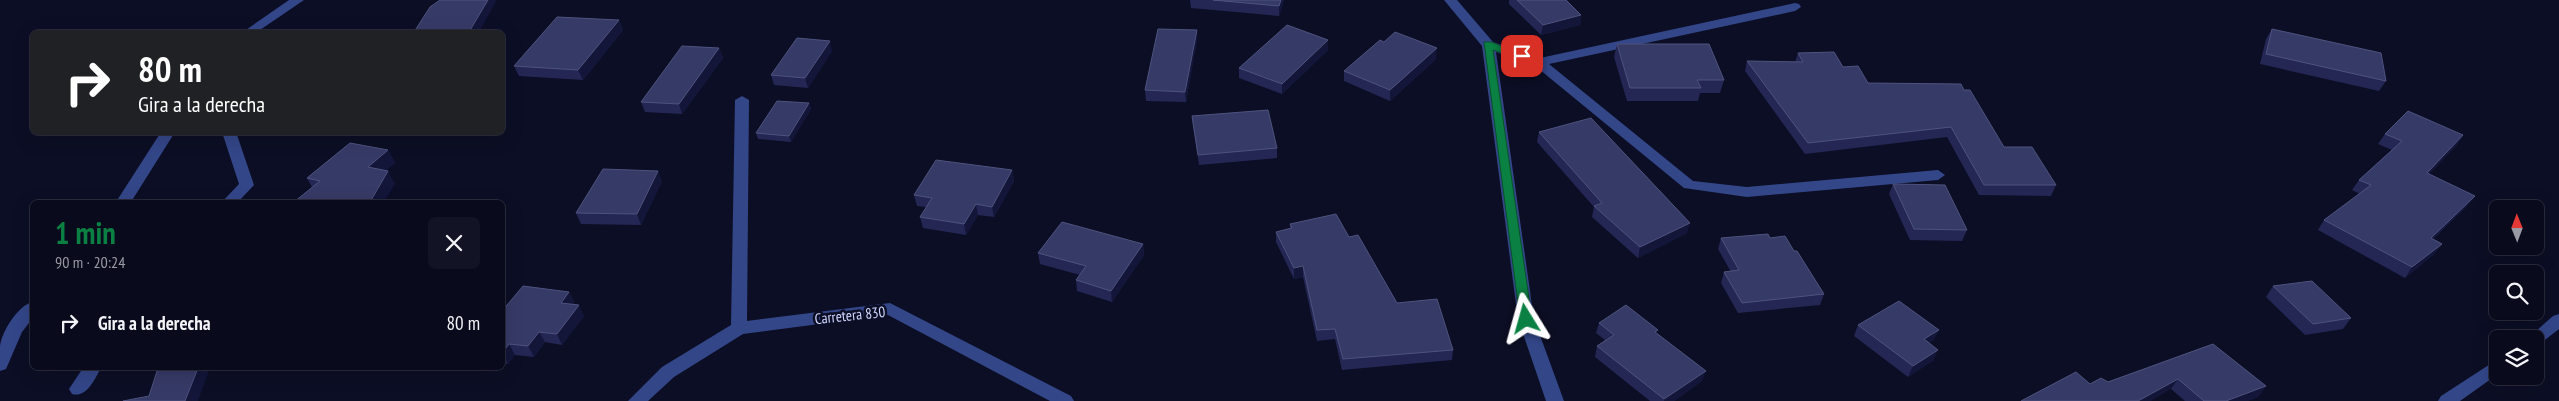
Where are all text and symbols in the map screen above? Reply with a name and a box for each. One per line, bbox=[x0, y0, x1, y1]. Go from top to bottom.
pin bbox=[1501, 35, 1543, 77]
icon: arrive bbox=[1508, 42, 1536, 70]
text: 80 m bbox=[138, 46, 202, 92]
icon: right bbox=[55, 50, 120, 115]
text: Gira a la derecha bbox=[138, 90, 265, 118]
north arrow bbox=[2489, 200, 2544, 255]
map controls bbox=[2489, 200, 2544, 385]
text: 1 min bbox=[55, 213, 116, 252]
button: close bbox=[428, 217, 480, 269]
text: 90 m · 20:24 bbox=[55, 252, 126, 272]
button: search bbox=[2489, 265, 2544, 320]
position arrow bbox=[1499, 292, 1551, 344]
street label: Carretera 830 bbox=[814, 302, 886, 328]
icon: right bbox=[55, 309, 83, 337]
text: Gira a la derecha bbox=[98, 311, 211, 335]
text: 80 m bbox=[447, 311, 480, 335]
button: layers bbox=[2489, 330, 2544, 385]

